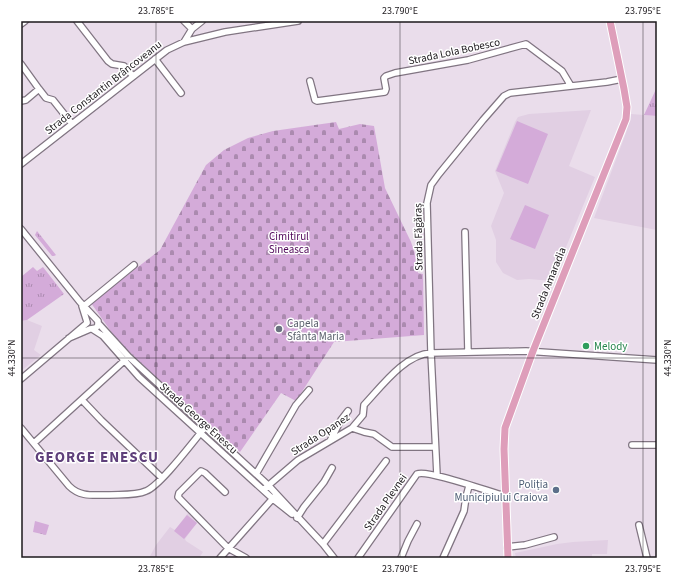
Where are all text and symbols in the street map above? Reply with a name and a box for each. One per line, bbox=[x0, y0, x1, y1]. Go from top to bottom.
text: 23.785°E bbox=[138, 4, 174, 18]
text: 23.790°E bbox=[382, 4, 418, 18]
text: 23.795°E bbox=[625, 4, 661, 18]
street label: Strada Lola Bobesco bbox=[407, 34, 501, 69]
street label: Strada Constantin Brâncoveanu bbox=[42, 37, 165, 138]
street label: Strada Făgăraș bbox=[410, 203, 427, 271]
park label: Cimitirul Sineasca bbox=[269, 229, 309, 257]
street label: Strada Amaradia bbox=[527, 245, 570, 321]
place label: Capela Sfânta Maria bbox=[287, 316, 344, 344]
marker: Capela Sfânta Maria bbox=[274, 324, 284, 334]
text: 44.330°N bbox=[5, 339, 19, 377]
place label: Melody bbox=[594, 339, 627, 354]
text: 44.330°N bbox=[661, 339, 675, 377]
marker: Melody bbox=[581, 341, 591, 351]
street label: Strada George Enescu bbox=[156, 379, 241, 457]
street label: Strada Opanez bbox=[288, 410, 353, 459]
district label: GEORGE ENESCU bbox=[35, 447, 159, 468]
street label: Strada Plevnei bbox=[360, 471, 411, 534]
place label: Poliția Municipiului Craiova bbox=[455, 477, 548, 505]
marker: Poliția Municipiului Craiova bbox=[551, 485, 561, 495]
text: 23.785°E bbox=[138, 562, 174, 576]
text: 23.790°E bbox=[382, 562, 418, 576]
text: 23.795°E bbox=[625, 562, 661, 576]

